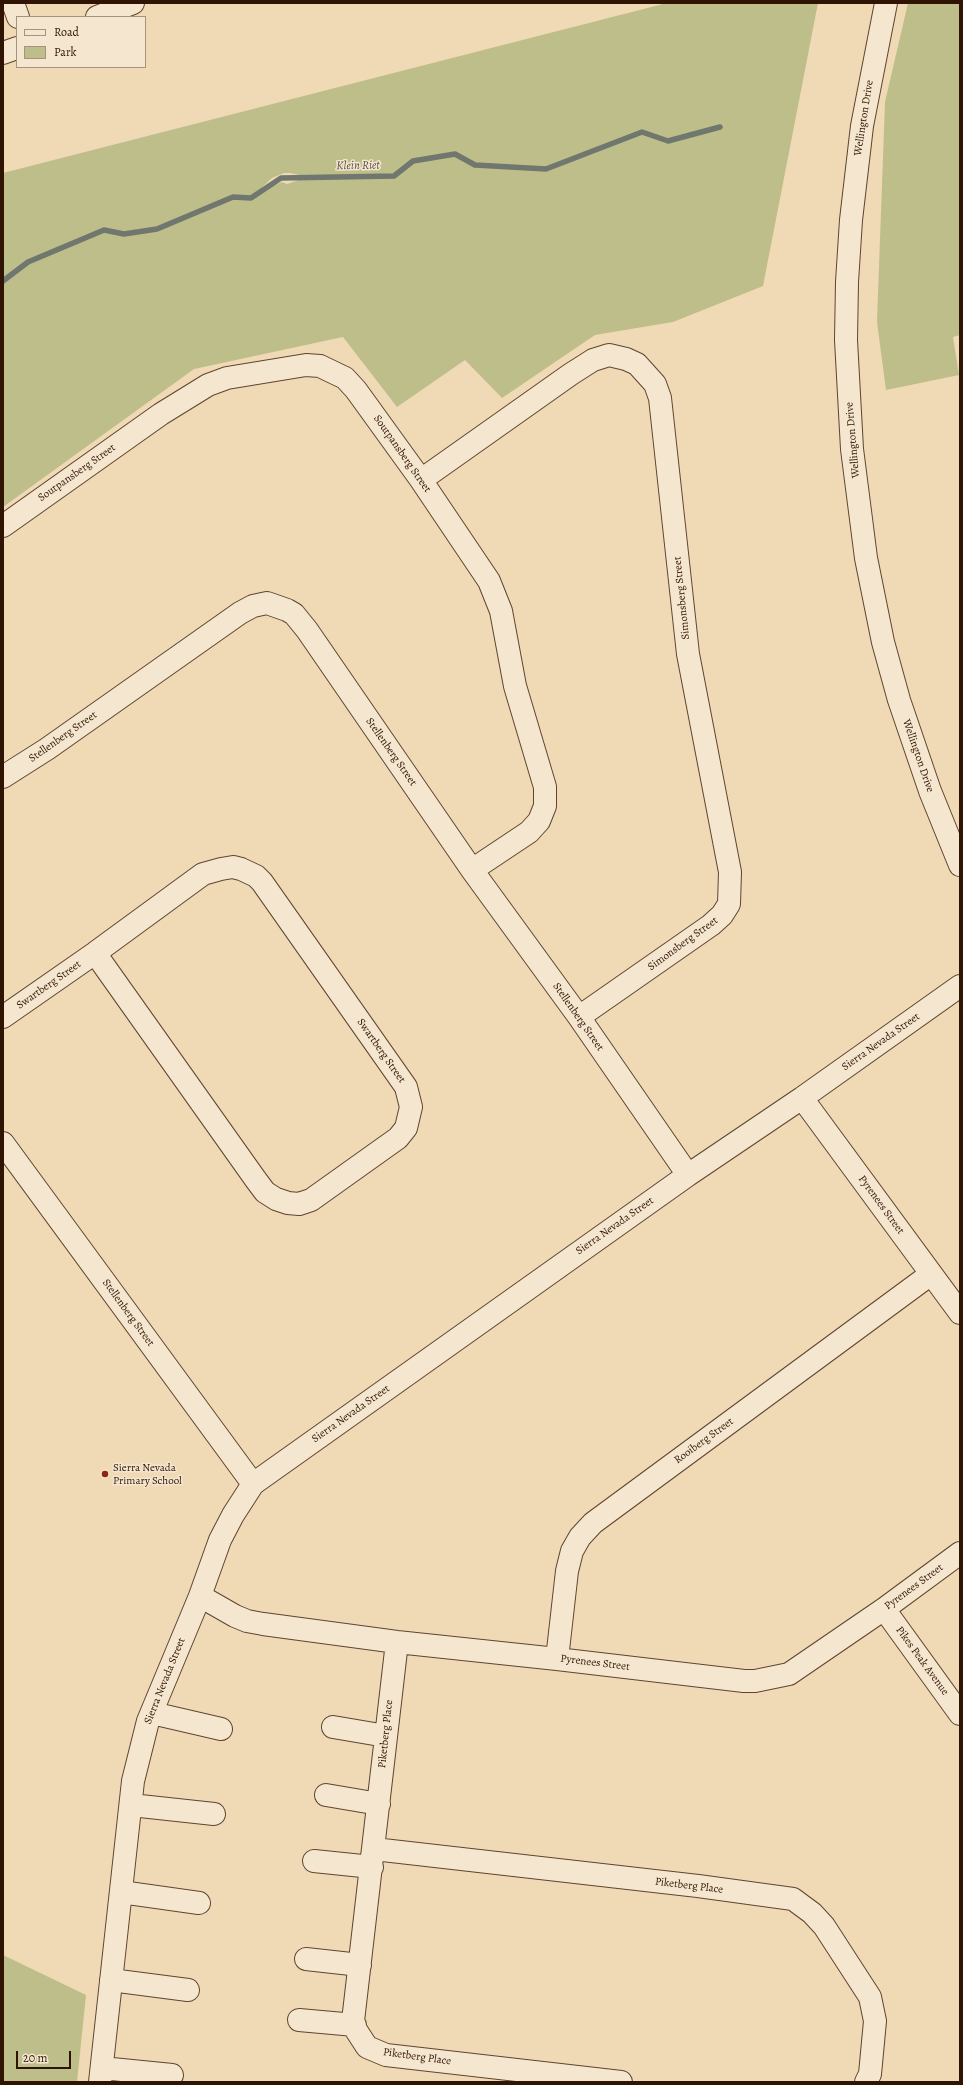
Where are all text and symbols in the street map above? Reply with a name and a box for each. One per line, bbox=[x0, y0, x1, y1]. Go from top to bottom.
legend bbox=[16, 16, 146, 68]
text: Road bbox=[54, 24, 79, 40]
text: Park bbox=[54, 44, 77, 60]
street label: Wellington Drive bbox=[852, 79, 876, 157]
water label: Klein Riet bbox=[336, 158, 380, 174]
street label: Wellington Drive bbox=[843, 401, 863, 479]
street label: Soutpansberg Street bbox=[370, 413, 434, 495]
street label: Soutpansberg Street bbox=[36, 441, 118, 505]
street label: Simonsberg Street bbox=[671, 556, 693, 640]
street label: Stellenberg Street bbox=[26, 709, 100, 765]
street label: Stellenberg Street bbox=[363, 715, 419, 789]
street label: Wellington Drive bbox=[899, 718, 937, 794]
street label: Simonsberg Street bbox=[645, 914, 721, 974]
street label: Swartberg Street bbox=[14, 958, 84, 1012]
street label: Stellenberg Street bbox=[550, 980, 606, 1054]
street label: Sierra Nevada Street bbox=[839, 1010, 923, 1074]
street label: Swartberg Street bbox=[354, 1016, 408, 1086]
street label: Pyrenees Street bbox=[855, 1173, 907, 1237]
street label: Sierra Nevada Street bbox=[573, 1194, 657, 1258]
street label: Stellenberg Street bbox=[99, 1277, 157, 1349]
street label: Sierra Nevada Street bbox=[309, 1382, 393, 1446]
street label: Rooiberg Street bbox=[672, 1415, 736, 1467]
place label: Sierra Nevada Primary School bbox=[113, 1461, 182, 1487]
marker: Sierra Nevada Primary School bbox=[100, 1469, 110, 1479]
street label: Pyrenees Street bbox=[882, 1561, 946, 1613]
street label: Pikes Peak Avenue bbox=[893, 1624, 951, 1698]
street label: Sierra Nevada Street bbox=[142, 1636, 188, 1726]
street label: Pyrenees Street bbox=[560, 1652, 630, 1674]
street label: Piketberg Place bbox=[376, 1699, 396, 1769]
street label: Piketberg Place bbox=[654, 1875, 724, 1897]
scale bar bbox=[18, 2043, 73, 2069]
street label: Piketberg Place bbox=[382, 2046, 452, 2068]
text: 20 m bbox=[23, 2050, 47, 2066]

